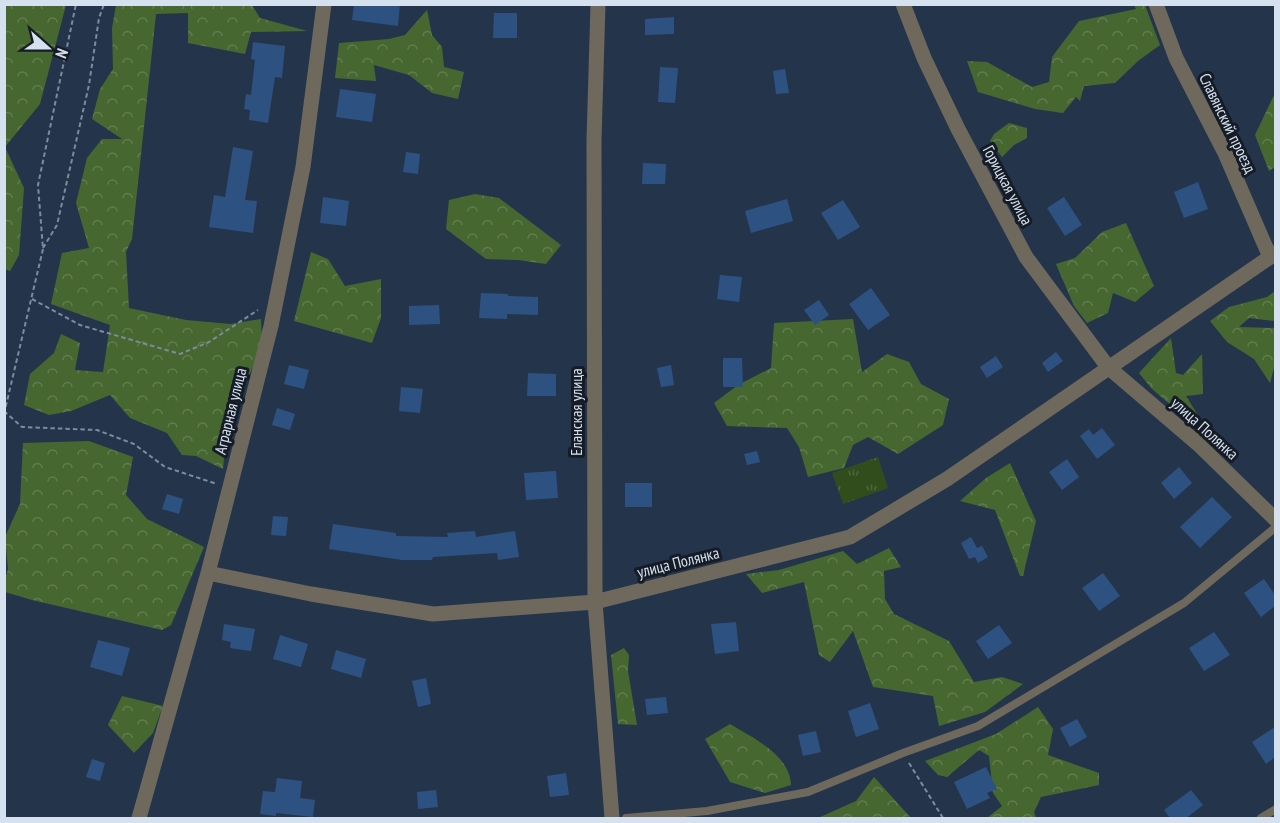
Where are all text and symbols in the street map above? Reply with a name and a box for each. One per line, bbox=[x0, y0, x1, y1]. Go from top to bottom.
north arrow bbox=[18, 18, 78, 78]
text: N bbox=[51, 46, 73, 61]
street label: Славянский проезд bbox=[1195, 70, 1261, 176]
street label: Горицкая улица bbox=[979, 142, 1037, 228]
street label: Аграрная улица bbox=[210, 366, 250, 456]
street label: Еланская улица bbox=[566, 368, 586, 456]
street label: улица Полянка bbox=[1167, 393, 1243, 463]
street label: улица Полянка bbox=[635, 542, 721, 582]

